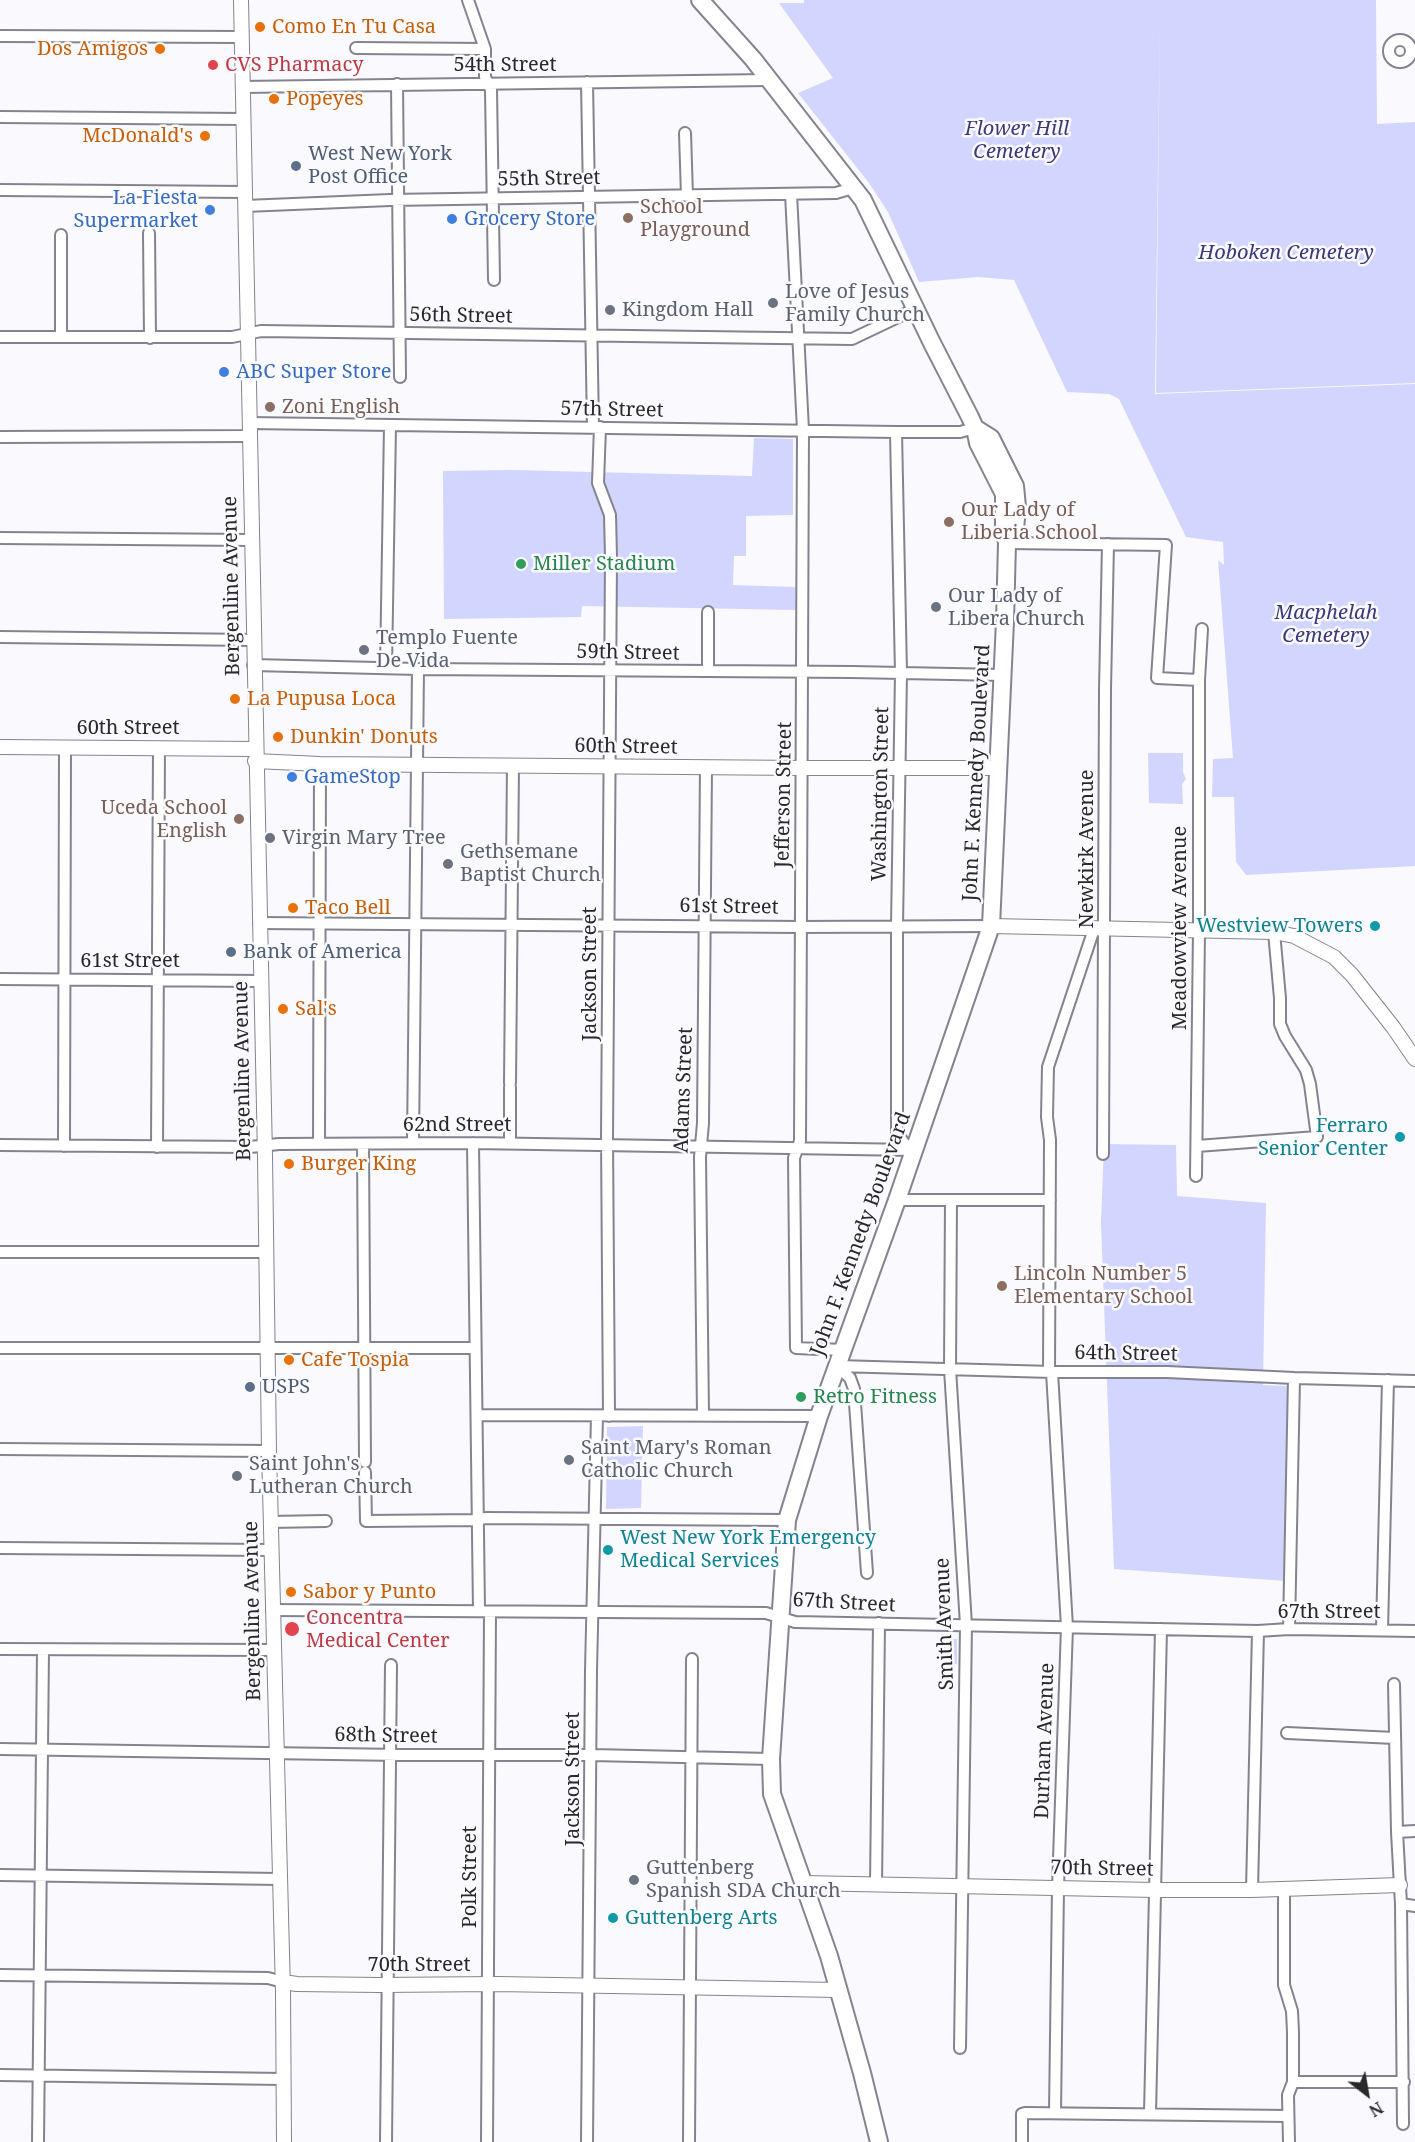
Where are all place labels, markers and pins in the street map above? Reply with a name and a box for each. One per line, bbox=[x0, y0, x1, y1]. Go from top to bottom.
place label: Como En Tu Casa bbox=[272, 15, 436, 39]
marker: Como En Tu Casa bbox=[253, 20, 267, 34]
place label: Dos Amigos bbox=[37, 37, 148, 61]
marker: Dos Amigos bbox=[153, 42, 167, 56]
place label: CVS Pharmacy bbox=[225, 53, 364, 77]
marker: CVS Pharmacy bbox=[206, 58, 220, 72]
place label: Popeyes bbox=[286, 87, 364, 111]
marker: Popeyes bbox=[267, 92, 281, 106]
place label: McDonald's bbox=[82, 124, 193, 148]
marker: McDonald's bbox=[198, 129, 212, 143]
place label: West New York Post Office bbox=[308, 142, 452, 189]
marker: West New York Post Office bbox=[289, 159, 303, 173]
place label: La Fiesta Supermarket bbox=[73, 186, 198, 233]
place label: School Playground bbox=[640, 195, 750, 242]
marker: La Fiesta Supermarket bbox=[203, 203, 217, 217]
place label: Grocery Store bbox=[464, 207, 595, 231]
marker: School Playground bbox=[621, 211, 635, 225]
marker: Grocery Store bbox=[445, 212, 459, 226]
place label: Love of Jesus Family Church bbox=[785, 280, 925, 327]
marker: Love of Jesus Family Church bbox=[766, 296, 780, 310]
place label: Kingdom Hall bbox=[622, 298, 753, 322]
marker: Kingdom Hall bbox=[603, 303, 617, 317]
place label: ABC Super Store bbox=[236, 360, 391, 384]
marker: ABC Super Store bbox=[217, 365, 231, 379]
place label: Zoni English bbox=[282, 395, 400, 419]
marker: Zoni English bbox=[263, 400, 277, 414]
place label: Our Lady of Liberia School bbox=[961, 498, 1098, 545]
marker: Our Lady of Liberia School bbox=[942, 515, 956, 529]
place label: Miller Stadium bbox=[533, 552, 675, 576]
marker: Miller Stadium bbox=[514, 557, 528, 571]
place label: Our Lady of Libera Church bbox=[948, 584, 1085, 631]
marker: Our Lady of Libera Church bbox=[929, 600, 943, 614]
place label: Templo Fuente De Vida bbox=[376, 626, 518, 673]
marker: Templo Fuente De Vida bbox=[357, 643, 371, 657]
place label: La Pupusa Loca bbox=[247, 687, 396, 711]
marker: La Pupusa Loca bbox=[228, 692, 242, 706]
place label: Dunkin' Donuts bbox=[290, 725, 438, 749]
marker: Dunkin' Donuts bbox=[271, 730, 285, 744]
place label: GameStop bbox=[304, 765, 401, 789]
marker: GameStop bbox=[285, 770, 299, 784]
place label: Uceda School English bbox=[101, 796, 227, 843]
marker: Uceda School English bbox=[232, 812, 246, 826]
place label: Virgin Mary Tree bbox=[282, 826, 446, 850]
marker: Virgin Mary Tree bbox=[263, 831, 277, 845]
place label: Gethsemane Baptist Church bbox=[460, 840, 601, 887]
marker: Gethsemane Baptist Church bbox=[441, 857, 455, 871]
place label: Taco Bell bbox=[305, 896, 391, 920]
marker: Taco Bell bbox=[286, 901, 300, 915]
place label: Westview Towers bbox=[1196, 914, 1363, 938]
marker: Westview Towers bbox=[1368, 919, 1382, 933]
place label: Bank of America bbox=[243, 940, 402, 964]
marker: Bank of America bbox=[224, 945, 238, 959]
place label: Sal's bbox=[295, 997, 337, 1021]
marker: Sal's bbox=[276, 1002, 290, 1016]
place label: Ferraro Senior Center bbox=[1258, 1114, 1388, 1161]
marker: Ferraro Senior Center bbox=[1393, 1130, 1407, 1144]
place label: Burger King bbox=[301, 1152, 416, 1176]
marker: Burger King bbox=[282, 1157, 296, 1171]
place label: Lincoln Number 5 Elementary School bbox=[1014, 1262, 1193, 1309]
marker: Lincoln Number 5 Elementary School bbox=[995, 1279, 1009, 1293]
place label: Cafe Tospia bbox=[301, 1348, 410, 1372]
marker: Cafe Tospia bbox=[282, 1353, 296, 1367]
place label: USPS bbox=[262, 1375, 310, 1399]
marker: USPS bbox=[243, 1380, 257, 1394]
place label: Retro Fitness bbox=[813, 1385, 937, 1409]
marker: Retro Fitness bbox=[794, 1390, 808, 1404]
place label: Saint Mary's Roman Catholic Church bbox=[581, 1436, 772, 1483]
place label: Saint John's Lutheran Church bbox=[249, 1452, 413, 1499]
marker: Saint Mary's Roman Catholic Church bbox=[562, 1453, 576, 1467]
marker: Saint John's Lutheran Church bbox=[230, 1469, 244, 1483]
place label: West New York Emergency Medical Services bbox=[620, 1526, 876, 1573]
marker: West New York Emergency Medical Services bbox=[601, 1543, 615, 1557]
place label: Sabor y Punto bbox=[303, 1580, 436, 1604]
marker: Sabor y Punto bbox=[284, 1585, 298, 1599]
place label: Concentra Medical Center bbox=[306, 1606, 450, 1653]
marker: Concentra Medical Center bbox=[283, 1620, 301, 1638]
place label: Guttenberg Spanish SDA Church bbox=[646, 1856, 841, 1903]
marker: Guttenberg Spanish SDA Church bbox=[627, 1873, 641, 1887]
place label: Guttenberg Arts bbox=[625, 1906, 778, 1930]
marker: Guttenberg Arts bbox=[606, 1911, 620, 1925]

